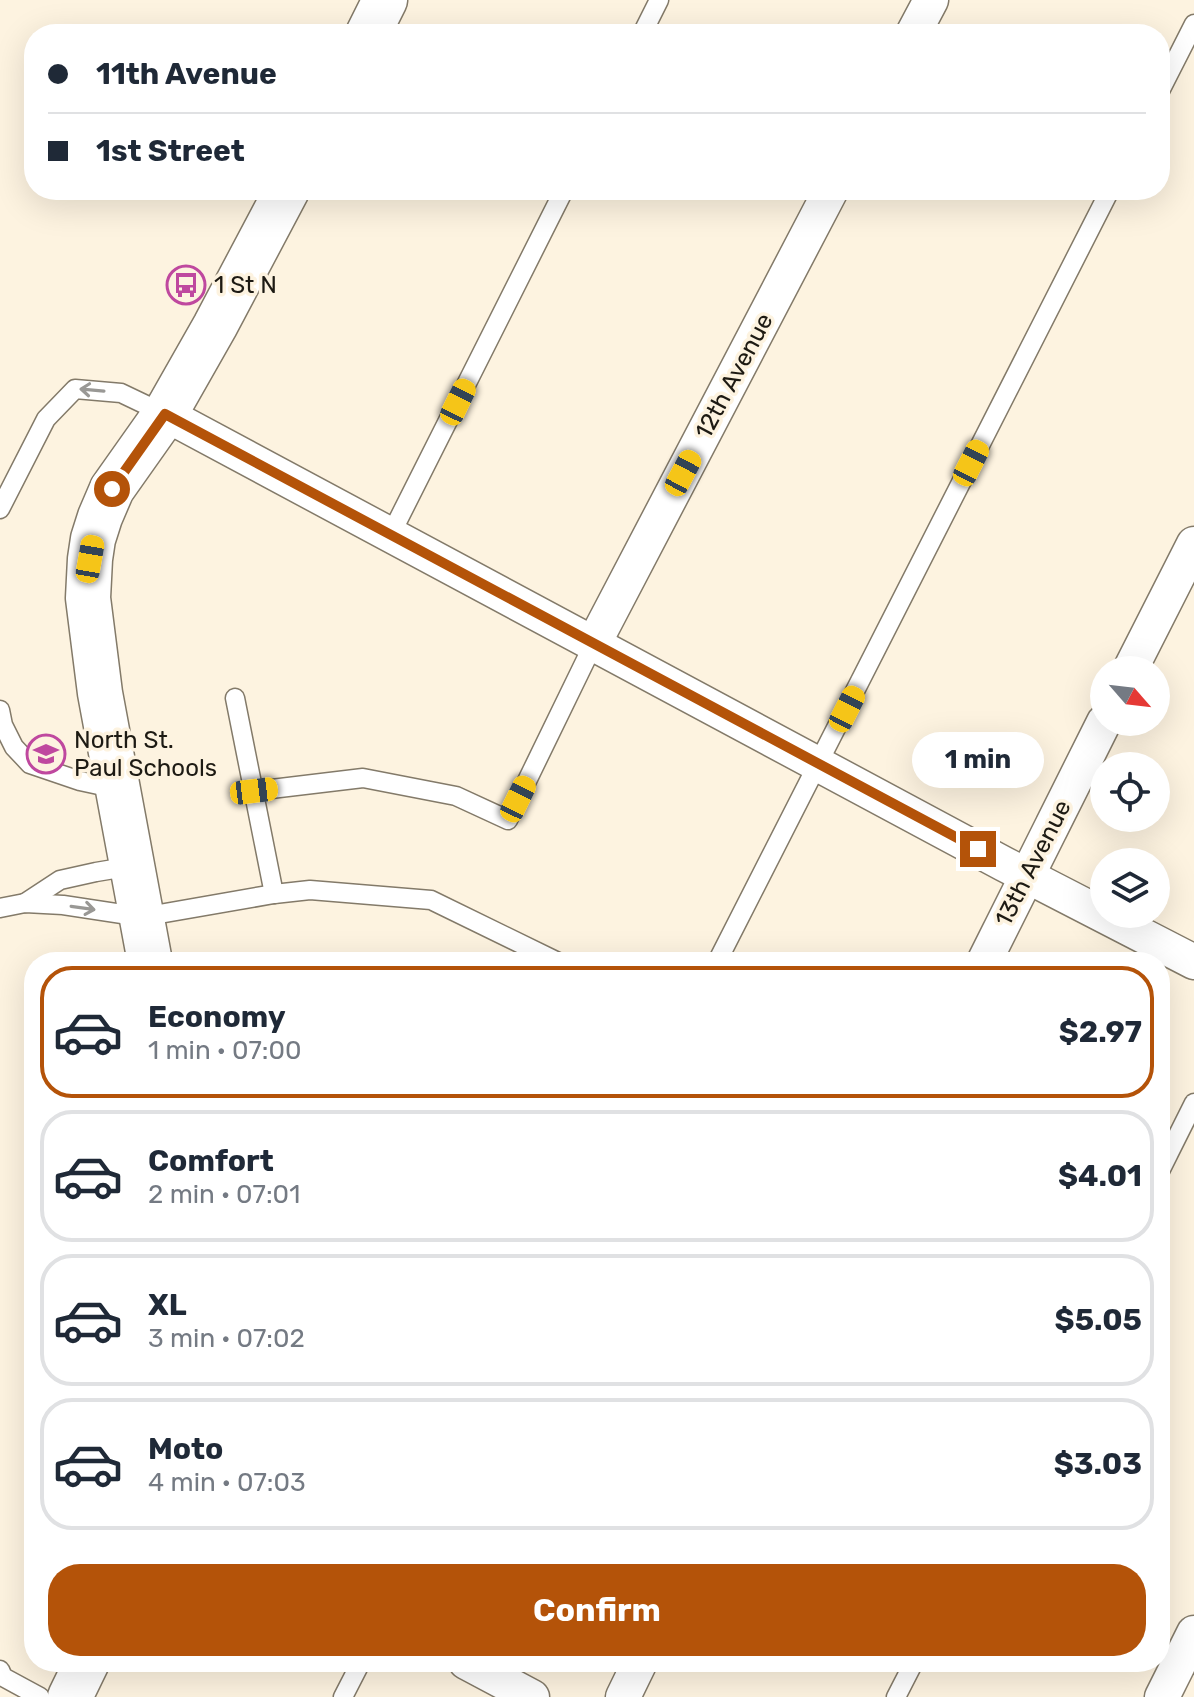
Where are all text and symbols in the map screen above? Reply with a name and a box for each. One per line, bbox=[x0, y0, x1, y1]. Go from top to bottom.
text: 11th Avenue bbox=[96, 56, 277, 92]
text: 1st Street bbox=[96, 133, 245, 169]
bus stop icon: 1 St N bbox=[165, 264, 207, 306]
place label: 1 St N bbox=[214, 271, 277, 299]
street label: 12th Avenue bbox=[689, 309, 779, 443]
car bbox=[437, 375, 479, 429]
one-way arrow bbox=[79, 383, 106, 398]
car bbox=[949, 436, 993, 490]
car bbox=[661, 446, 705, 500]
route start bbox=[94, 471, 130, 507]
car bbox=[74, 533, 106, 585]
north arrow bbox=[1090, 656, 1170, 736]
map controls bbox=[1090, 656, 1170, 928]
car bbox=[825, 682, 869, 736]
place label: North St. Paul Schools bbox=[74, 726, 217, 782]
school or university icon: North St. Paul Schools bbox=[25, 733, 67, 775]
callout: 1 min bbox=[912, 733, 1044, 789]
text: 1 min bbox=[945, 744, 1011, 775]
button: locate bbox=[1090, 752, 1170, 832]
car bbox=[497, 772, 539, 826]
car bbox=[229, 776, 279, 806]
street label: 13th Avenue bbox=[989, 795, 1077, 931]
route end bbox=[960, 831, 996, 867]
button: layers bbox=[1090, 848, 1170, 928]
one-way arrow bbox=[70, 901, 96, 916]
icon: car bbox=[52, 996, 124, 1068]
text: Economy bbox=[148, 999, 286, 1035]
text: $2.97 bbox=[1059, 1014, 1142, 1050]
text: 1 min · 07:00 bbox=[148, 1035, 302, 1066]
icon: car bbox=[52, 1140, 124, 1212]
text: Comfort bbox=[148, 1143, 274, 1179]
text: $4.01 bbox=[1058, 1158, 1142, 1194]
text: 2 min · 07:01 bbox=[148, 1179, 300, 1210]
icon: car bbox=[52, 1284, 124, 1356]
text: XL bbox=[148, 1287, 187, 1323]
text: $5.05 bbox=[1055, 1302, 1142, 1338]
text: 3 min · 07:02 bbox=[148, 1323, 305, 1354]
icon: car bbox=[52, 1428, 124, 1500]
text: Moto bbox=[148, 1431, 223, 1467]
text: $3.03 bbox=[1054, 1446, 1142, 1482]
text: 4 min · 07:03 bbox=[148, 1467, 306, 1498]
button: Confirm bbox=[48, 1564, 1146, 1656]

